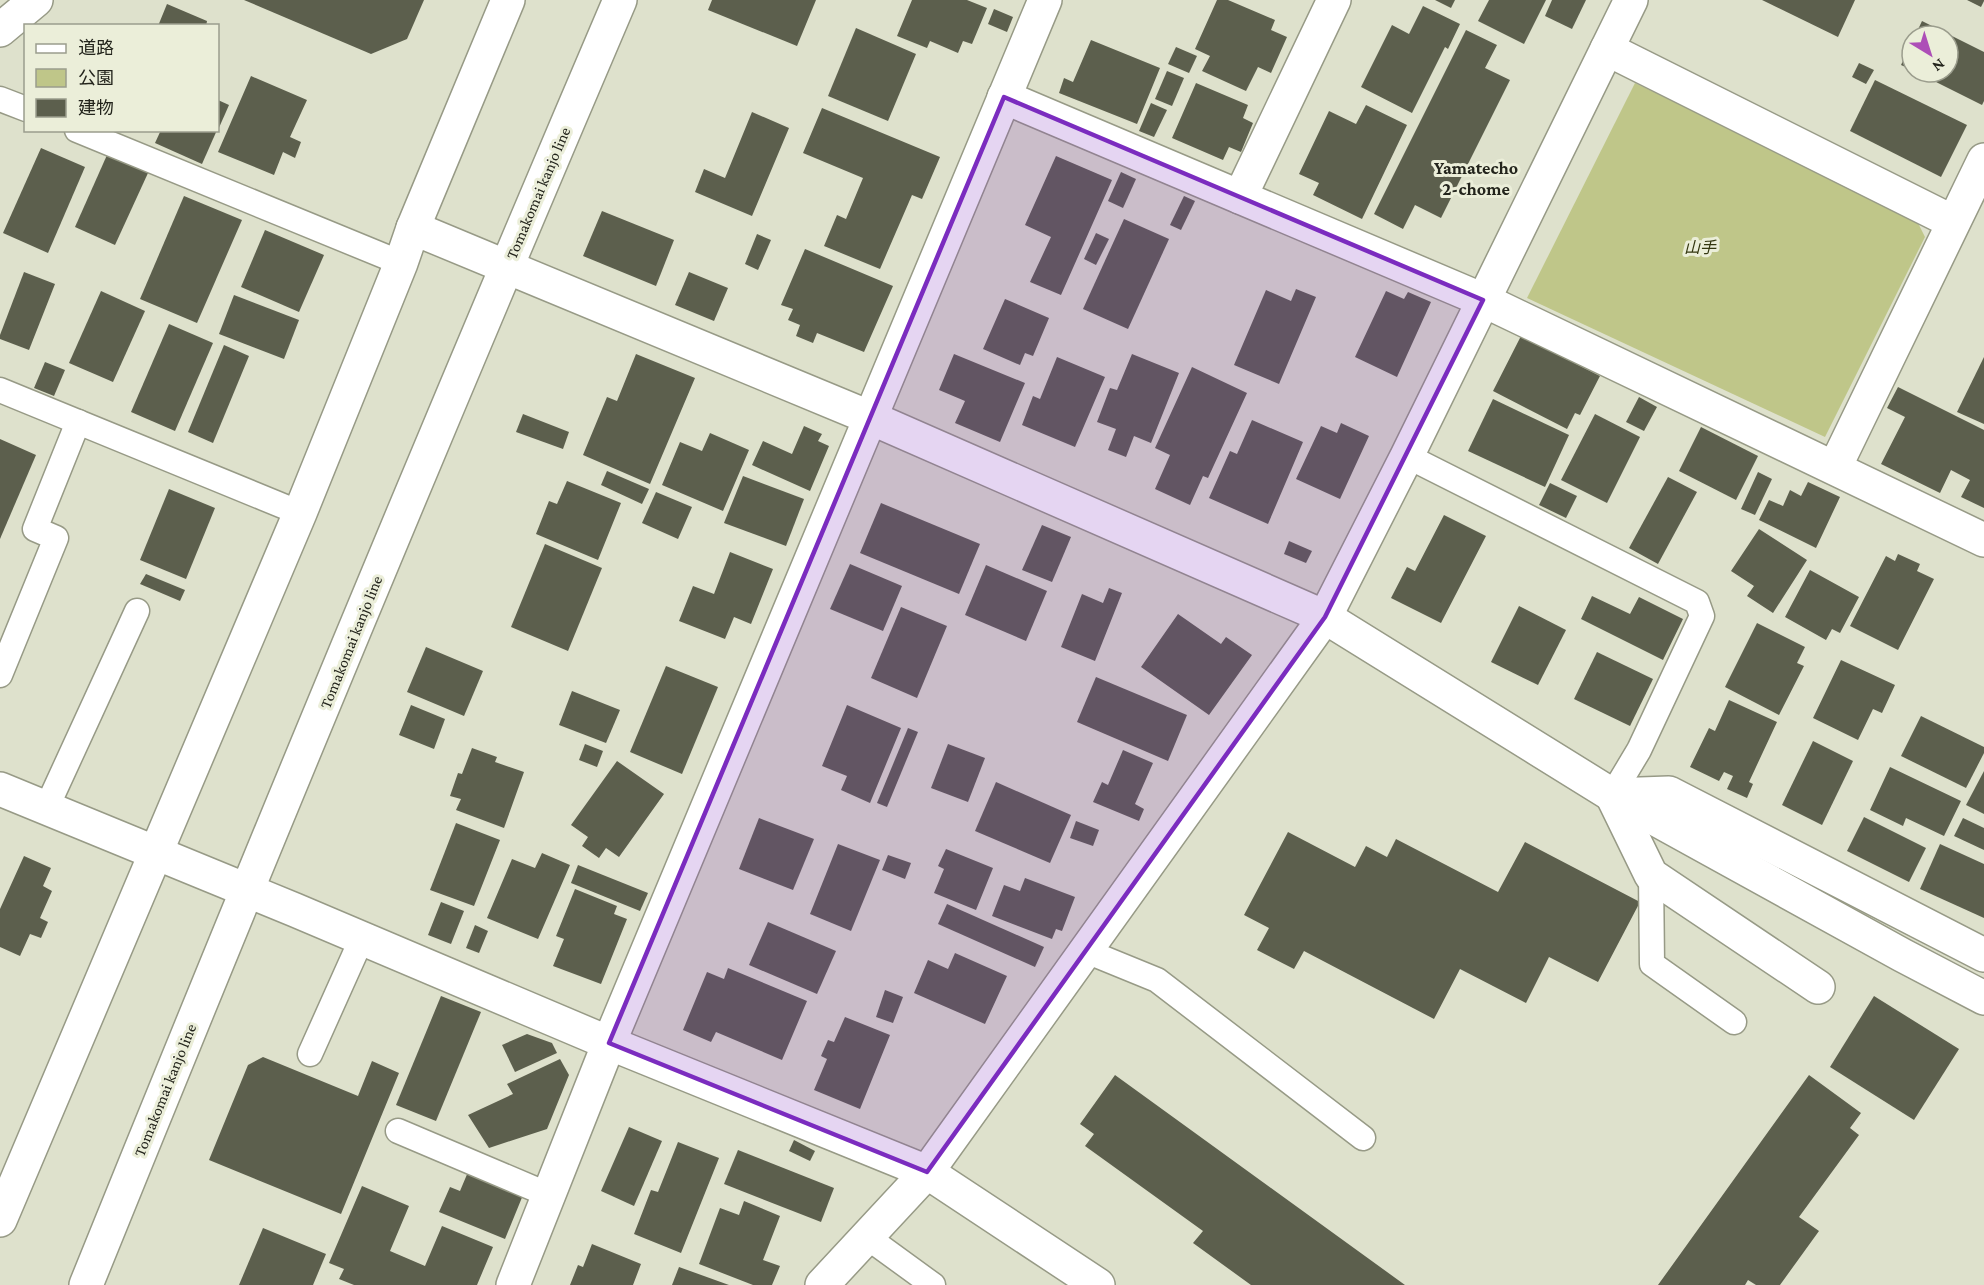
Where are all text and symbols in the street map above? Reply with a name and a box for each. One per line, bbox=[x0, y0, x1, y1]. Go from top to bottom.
legend bbox=[24, 24, 219, 132]
north arrow bbox=[1900, 24, 1960, 84]
text: 道路 bbox=[78, 38, 114, 58]
text: N bbox=[1929, 55, 1948, 76]
text: 公園 bbox=[78, 68, 114, 88]
text: 建物 bbox=[78, 98, 114, 118]
street label: Tomakomai kanjo line bbox=[502, 124, 574, 262]
district label: Yamatecho 2-chome bbox=[1434, 158, 1518, 199]
park label: 山手 bbox=[1684, 239, 1717, 256]
street label: Tomakomai kanjo line bbox=[317, 573, 386, 711]
street label: Tomakomai kanjo line bbox=[131, 1021, 200, 1159]

